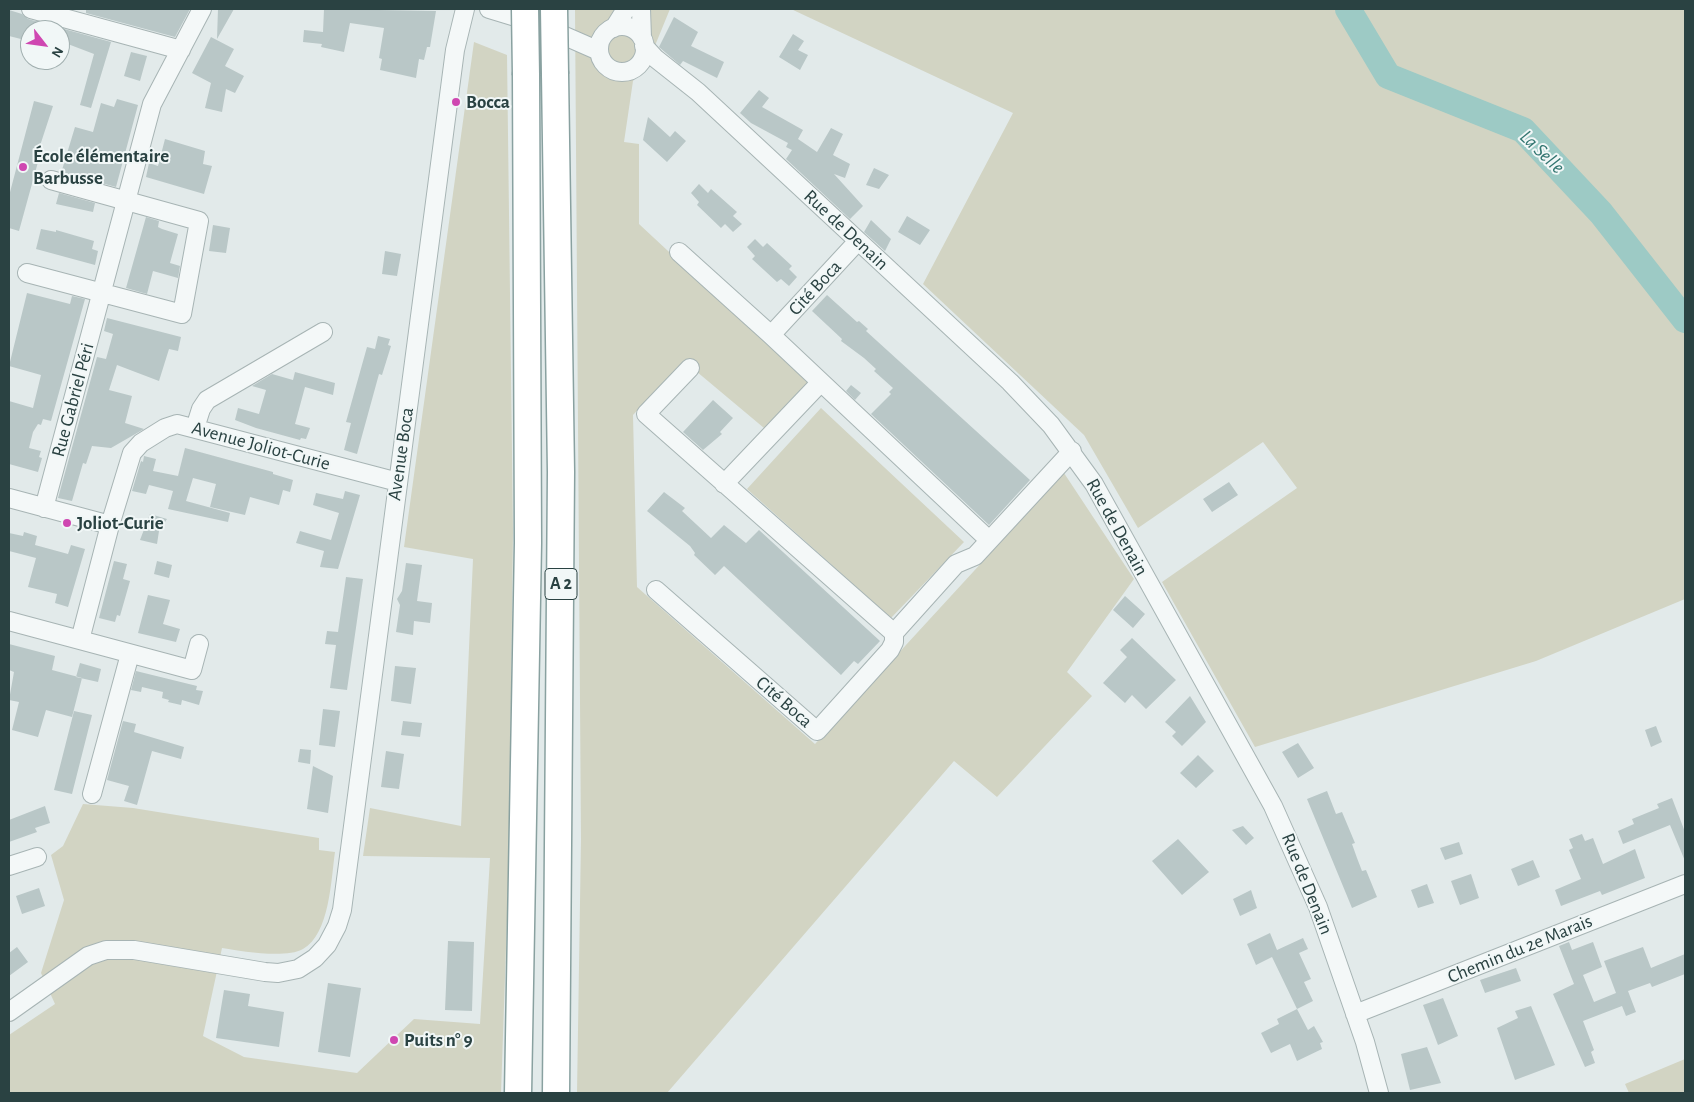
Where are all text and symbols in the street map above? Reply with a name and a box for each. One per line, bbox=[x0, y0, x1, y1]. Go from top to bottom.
north arrow bbox=[20, 20, 70, 70]
text: N bbox=[49, 44, 66, 60]
place label: Bocca bbox=[466, 91, 510, 113]
marker: Bocca bbox=[450, 96, 462, 108]
water label: La Selle bbox=[1515, 125, 1569, 179]
place label: École élémentaire Barbusse bbox=[33, 145, 169, 189]
marker: École élémentaire Barbusse bbox=[17, 161, 29, 173]
street label: Rue de Denain bbox=[799, 185, 893, 275]
street label: Cité Boca bbox=[784, 256, 846, 320]
street label: Rue Gabriel Péri bbox=[47, 340, 99, 460]
street label: Avenue Boca bbox=[383, 406, 419, 502]
street label: Avenue Joliot-Curie bbox=[189, 417, 333, 475]
street label: Rue de Denain bbox=[1081, 474, 1153, 580]
place label: Joliot-Curie bbox=[77, 512, 164, 534]
marker: Joliot-Curie bbox=[61, 517, 73, 529]
road number: A 2 bbox=[545, 568, 577, 600]
street label: Cité Boca bbox=[751, 671, 817, 733]
street label: Rue de Denain bbox=[1276, 830, 1338, 938]
street label: Chemin du 2e Marais bbox=[1444, 910, 1596, 988]
place label: Puits n° 9 bbox=[404, 1029, 473, 1051]
marker: Puits n° 9 bbox=[388, 1034, 400, 1046]

